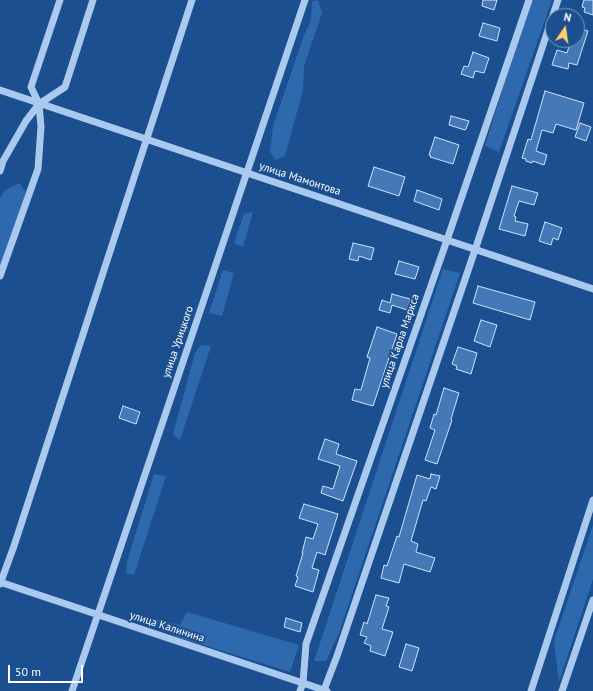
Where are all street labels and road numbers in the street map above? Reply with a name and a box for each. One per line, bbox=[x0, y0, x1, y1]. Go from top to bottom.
street label: улица Мамонтова bbox=[258, 160, 342, 198]
street label: улица Карла Маркса bbox=[378, 292, 422, 390]
street label: улица Урицкого bbox=[160, 304, 196, 380]
street label: улица Калинина bbox=[128, 609, 206, 645]

